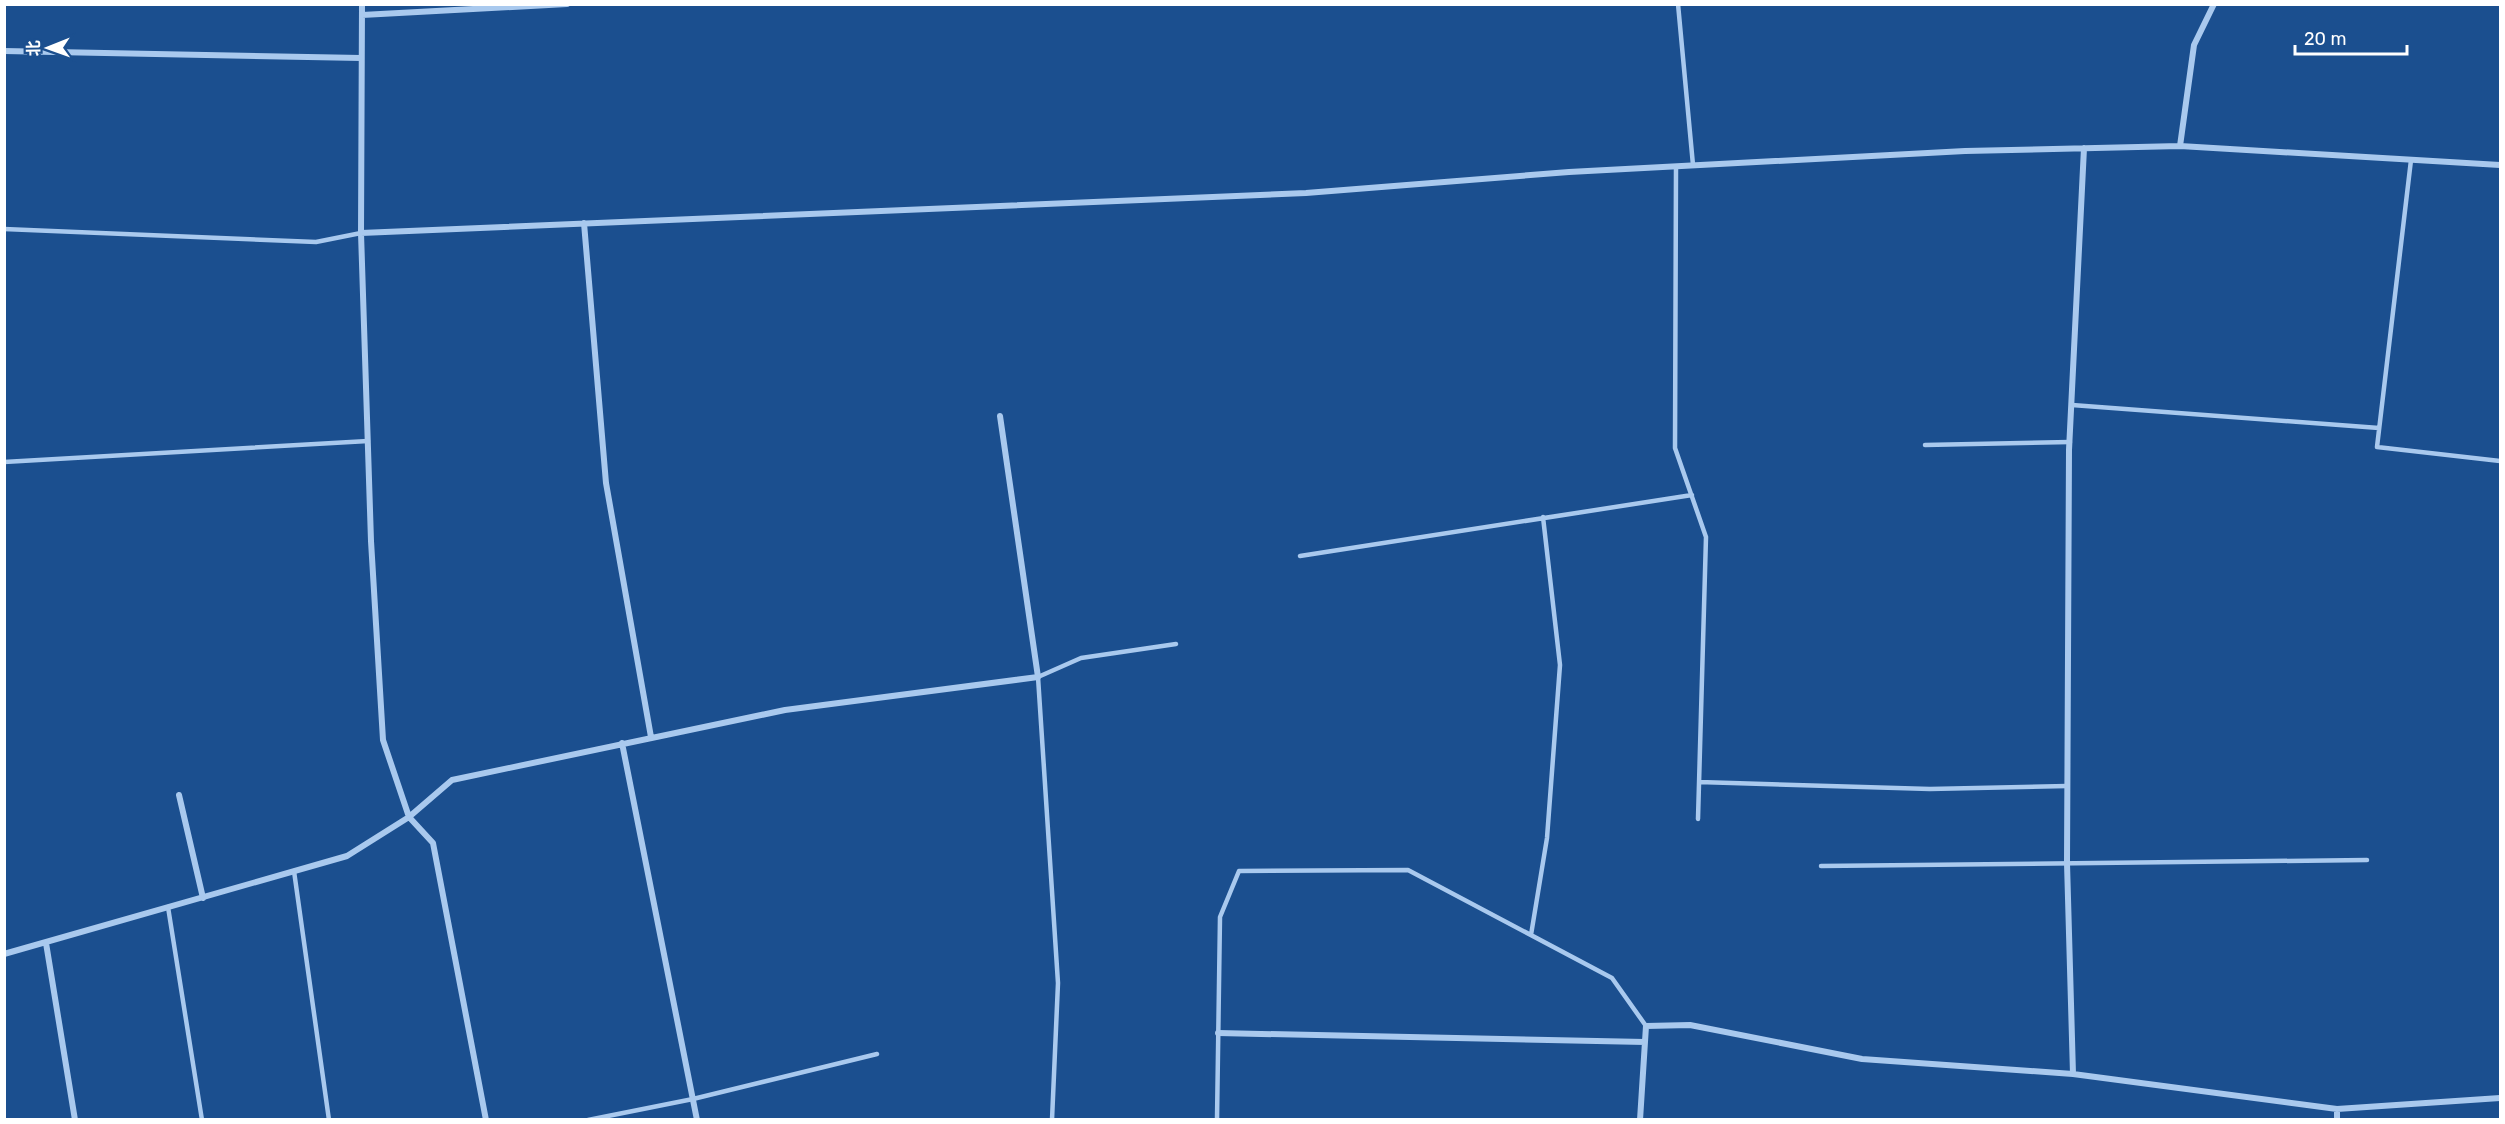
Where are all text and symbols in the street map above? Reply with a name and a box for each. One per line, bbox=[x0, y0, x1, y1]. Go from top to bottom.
north arrow bbox=[18, 18, 78, 78]
scale bar bbox=[2295, 18, 2408, 56]
text: 20 m bbox=[2304, 28, 2346, 50]
text: 北 bbox=[24, 40, 43, 56]

